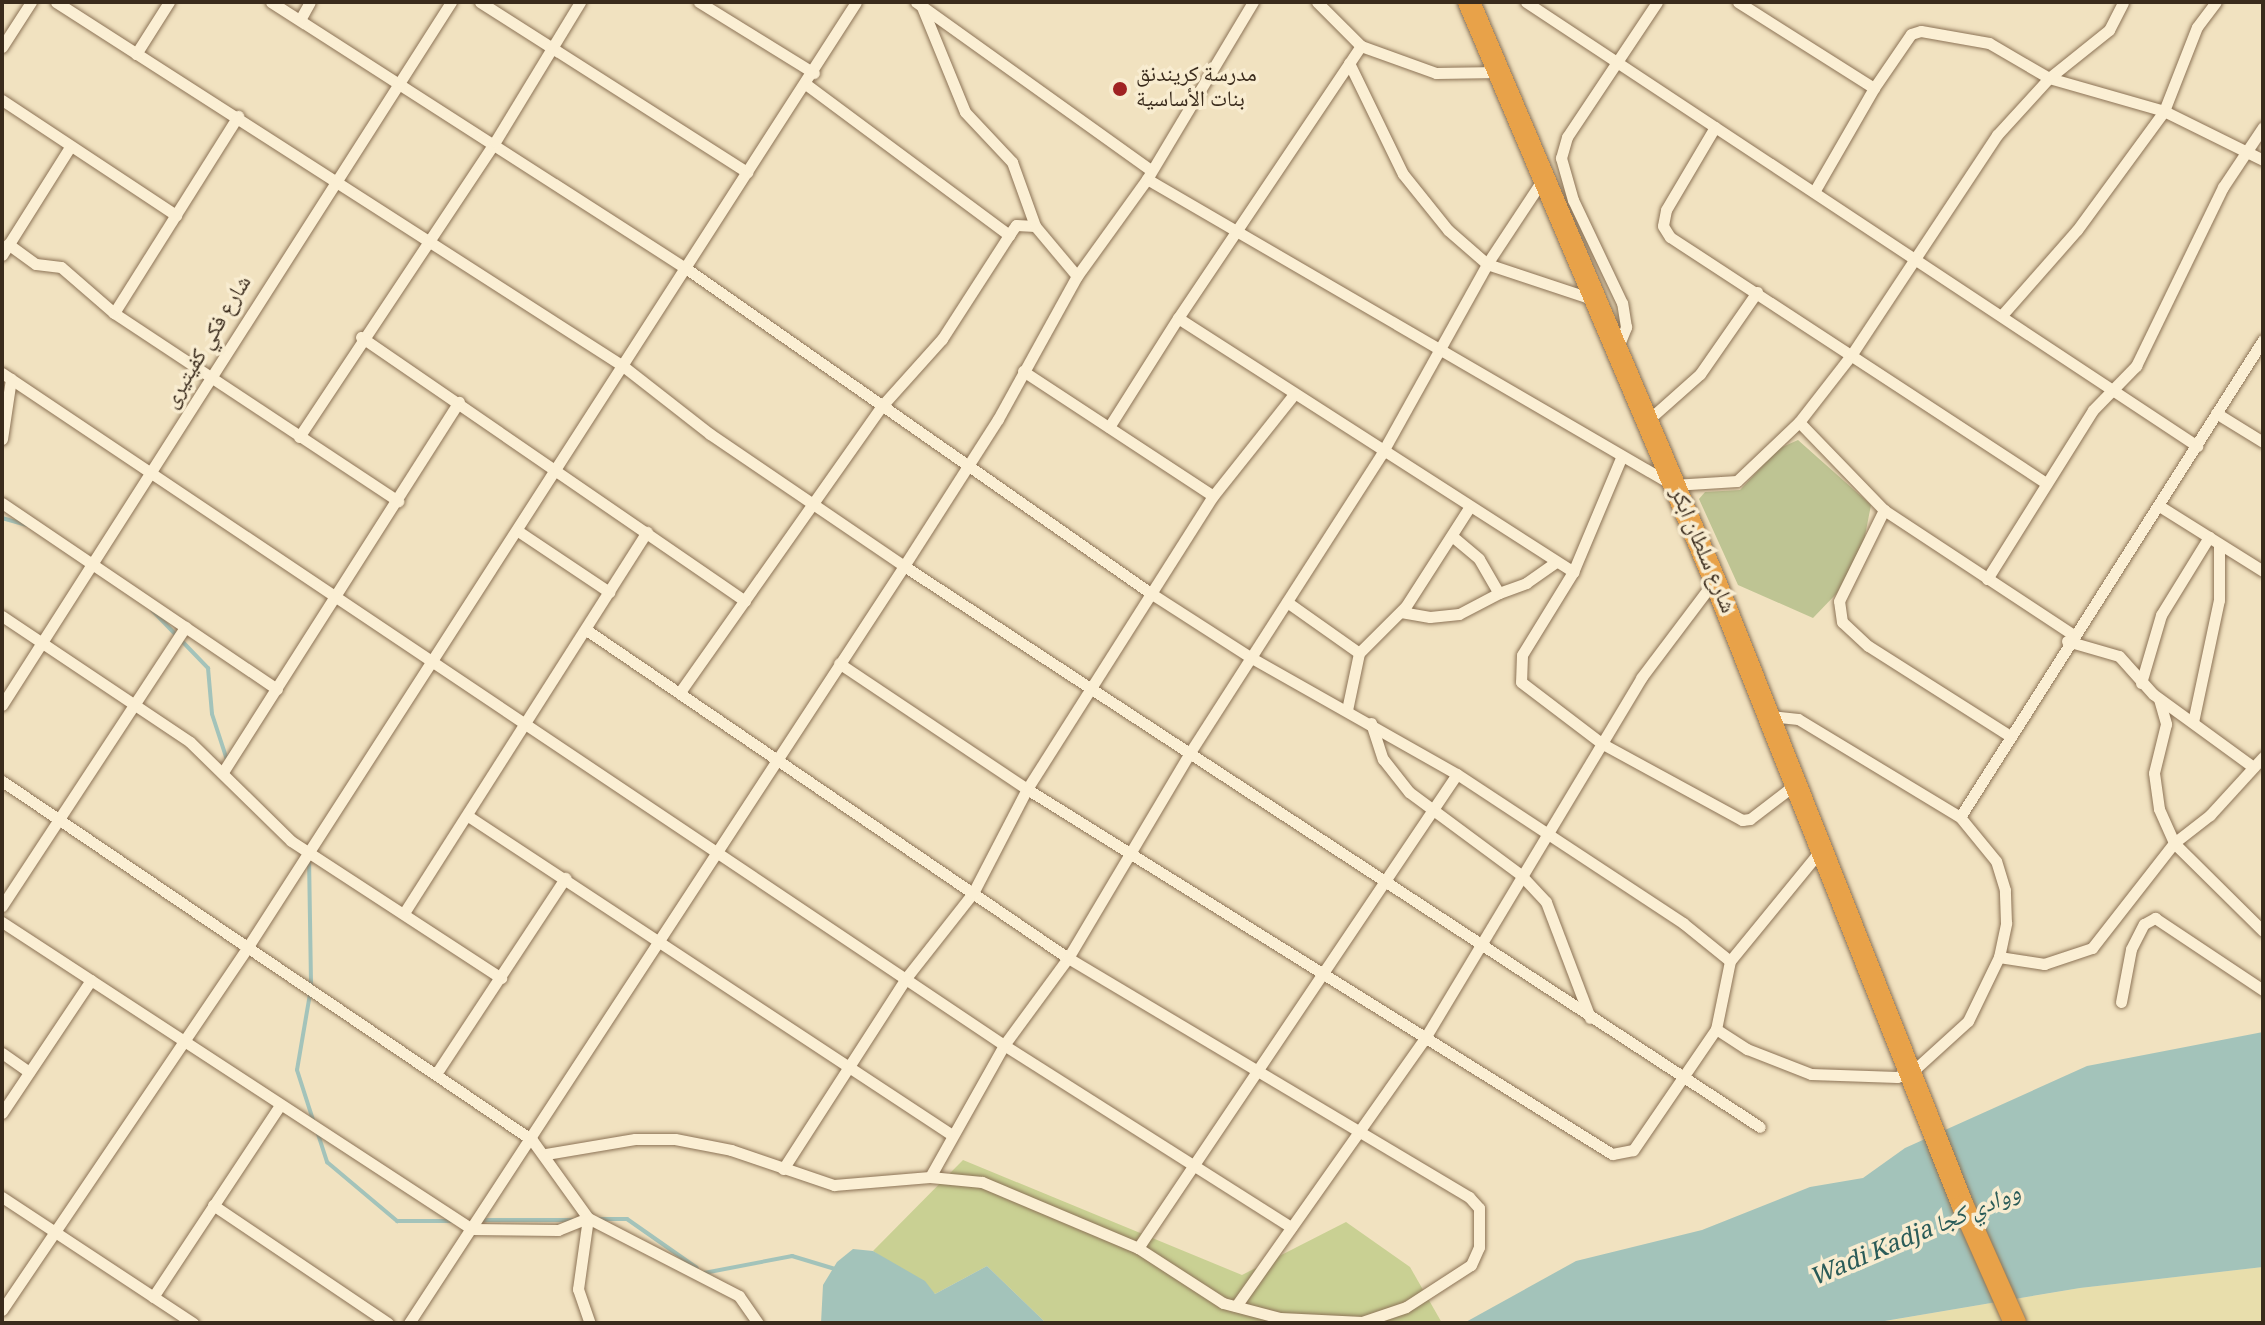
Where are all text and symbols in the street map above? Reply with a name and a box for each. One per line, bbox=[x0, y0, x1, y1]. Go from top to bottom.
place label: مدرسة كريندنق بنات الأساسية bbox=[1136, 63, 1257, 114]
marker: مدرسة كريندنق بنات الأساسية bbox=[1111, 80, 1129, 98]
street label: شارع فكي كفيتيرى bbox=[159, 272, 259, 414]
street label: شارع سلطان ابكر bbox=[1663, 484, 1739, 618]
water label: Wadi Kadja ووادي كجا bbox=[1806, 1180, 2026, 1294]

